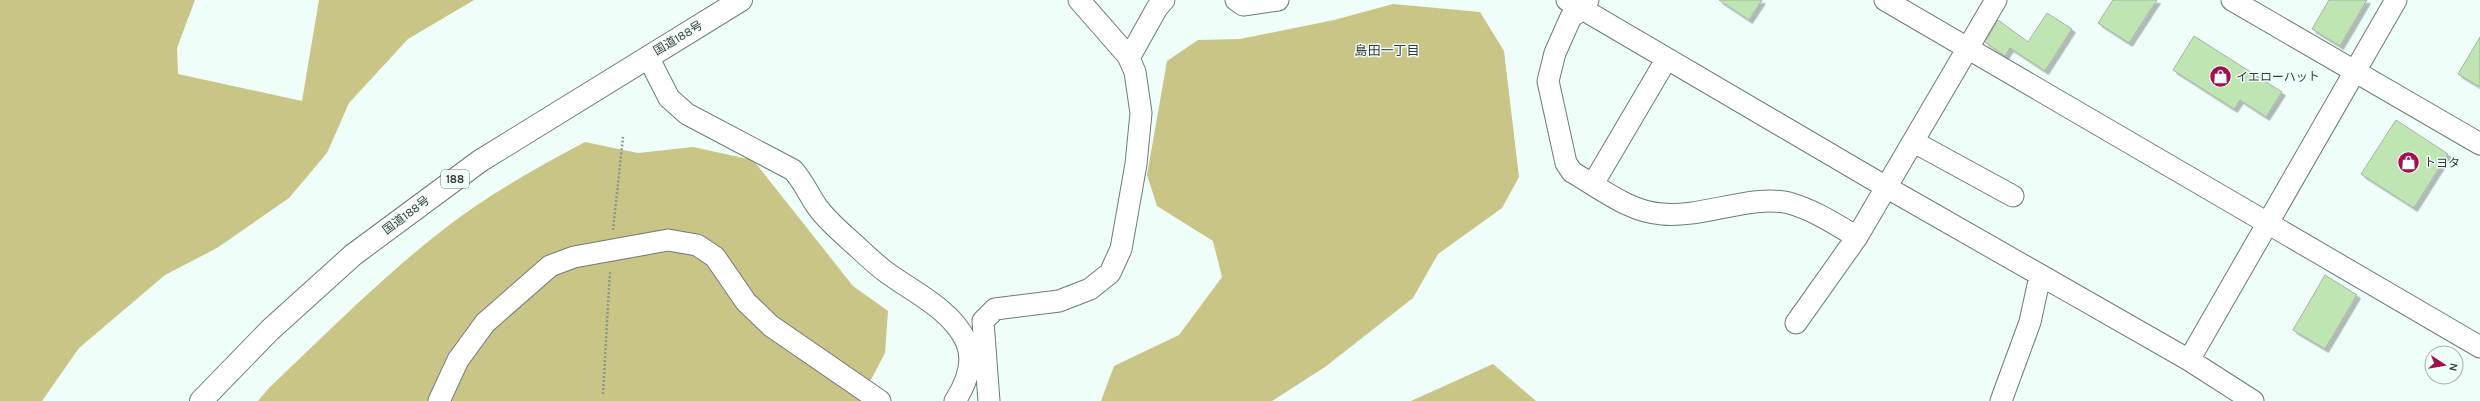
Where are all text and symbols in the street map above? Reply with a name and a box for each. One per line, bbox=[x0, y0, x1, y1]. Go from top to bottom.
street label: 国道188号 bbox=[651, 18, 705, 58]
district label: 島田一丁目 bbox=[1354, 43, 1420, 58]
shop icon: イエローハット bbox=[2208, 64, 2234, 90]
place label: イエローハット bbox=[2236, 70, 2320, 84]
shop icon: トヨタ bbox=[2395, 150, 2421, 176]
place label: トヨタ bbox=[2424, 156, 2460, 170]
road number: 188 bbox=[441, 170, 469, 188]
street label: 国道188号 bbox=[380, 193, 432, 237]
north arrow bbox=[2424, 345, 2464, 385]
text: N bbox=[2446, 362, 2460, 372]

